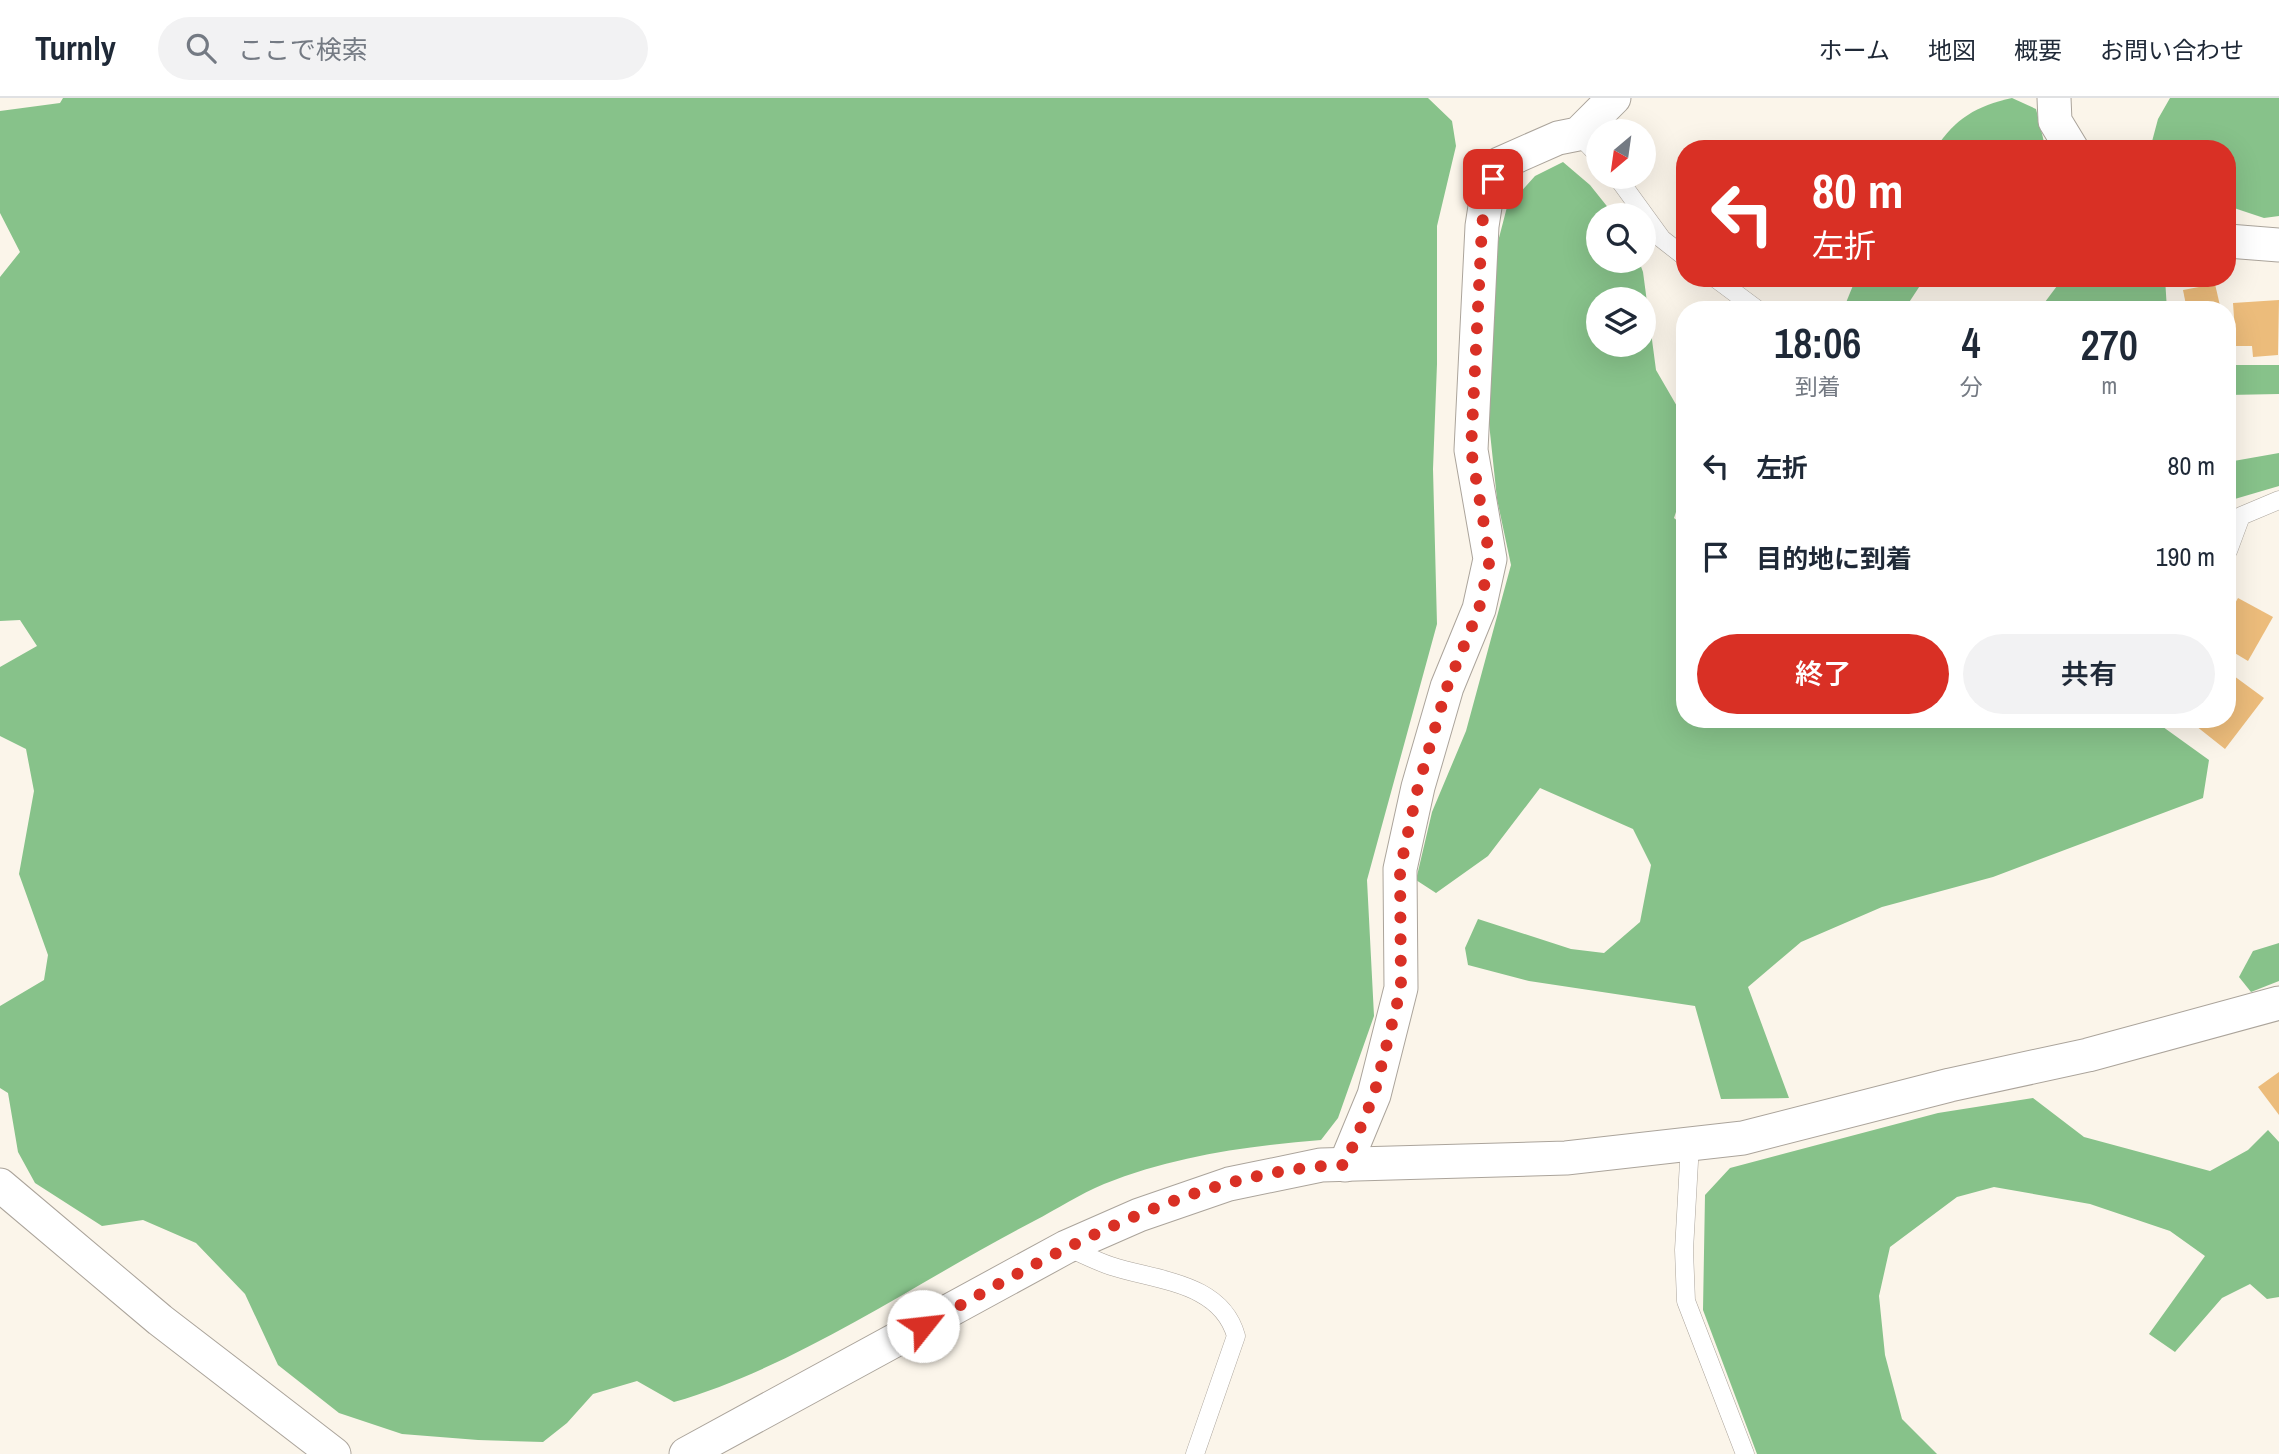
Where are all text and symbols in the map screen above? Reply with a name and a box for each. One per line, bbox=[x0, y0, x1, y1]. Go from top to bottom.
search box bbox=[158, 17, 648, 80]
text: Turnly bbox=[35, 26, 116, 70]
icon: search bbox=[182, 29, 220, 67]
text: ここで検索 bbox=[238, 32, 368, 67]
text: ホーム bbox=[1819, 34, 1890, 66]
text: 地図 bbox=[1928, 34, 1976, 66]
text: 概要 bbox=[2014, 34, 2062, 66]
text: お問い合わせ bbox=[2100, 34, 2244, 66]
north arrow bbox=[1586, 119, 1656, 189]
map controls bbox=[1586, 119, 1656, 357]
pin bbox=[1463, 149, 1523, 209]
text: 80 m bbox=[1812, 157, 1904, 223]
icon: arrive bbox=[1474, 160, 1512, 198]
icon: left bbox=[1697, 168, 1788, 259]
button: search bbox=[1586, 203, 1656, 273]
text: 左折 bbox=[1812, 224, 1876, 267]
button: layers bbox=[1586, 287, 1656, 357]
text: 18:06 bbox=[1774, 315, 1861, 371]
text: 4 bbox=[1961, 315, 1981, 371]
text: 270 bbox=[2081, 317, 2138, 373]
text: m bbox=[2101, 370, 2117, 401]
text: 到着 bbox=[1795, 371, 1841, 402]
text: 分 bbox=[1959, 371, 1982, 402]
icon: left bbox=[1697, 447, 1735, 485]
text: 80 m bbox=[2168, 448, 2215, 483]
text: 左折 bbox=[1756, 450, 1808, 485]
icon: arrive bbox=[1697, 538, 1735, 576]
text: 190 m bbox=[2156, 539, 2215, 574]
text: 目的地に到着 bbox=[1756, 541, 1912, 576]
button: 終了 bbox=[1697, 634, 1949, 714]
button: 共有 bbox=[1963, 634, 2215, 714]
position arrow bbox=[886, 1289, 960, 1363]

